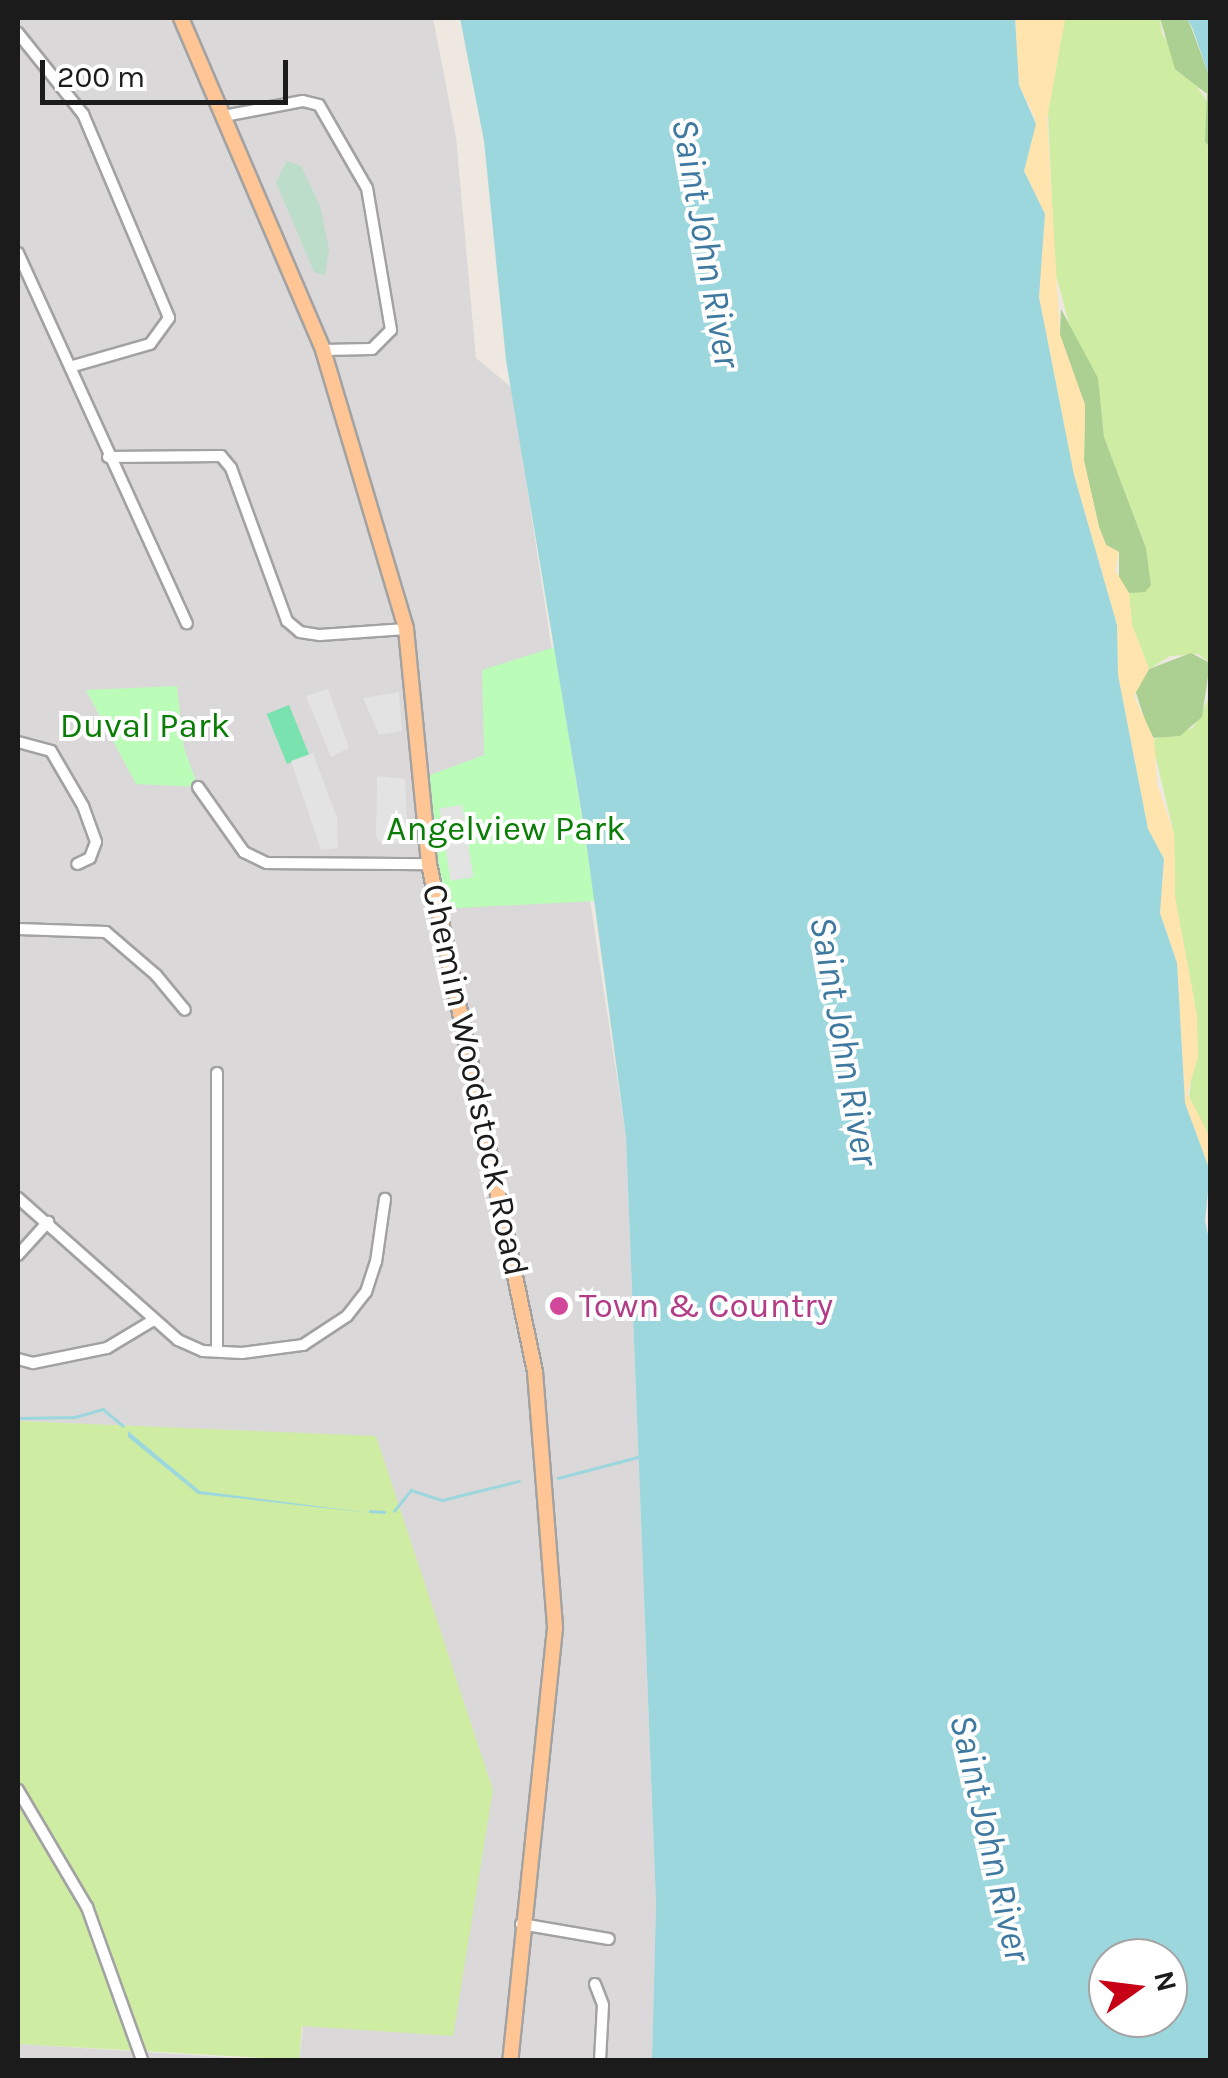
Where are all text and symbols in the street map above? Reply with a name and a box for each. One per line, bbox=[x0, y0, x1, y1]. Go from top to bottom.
scale bar bbox=[45, 40, 292, 102]
text: 200 m bbox=[57, 59, 145, 95]
water label: Saint John River bbox=[662, 115, 750, 371]
park label: Duval Park bbox=[60, 705, 230, 747]
park label: Angelview Park bbox=[386, 808, 626, 850]
street label: Chemin Woodstock Road bbox=[413, 880, 537, 1280]
water label: Saint John River bbox=[800, 913, 888, 1169]
place label: Town & Country bbox=[579, 1285, 833, 1327]
marker: Town & Country bbox=[548, 1295, 570, 1317]
water label: Saint John River bbox=[939, 1710, 1041, 1966]
north arrow bbox=[1088, 1938, 1188, 2038]
text: N bbox=[1147, 1967, 1184, 1995]

